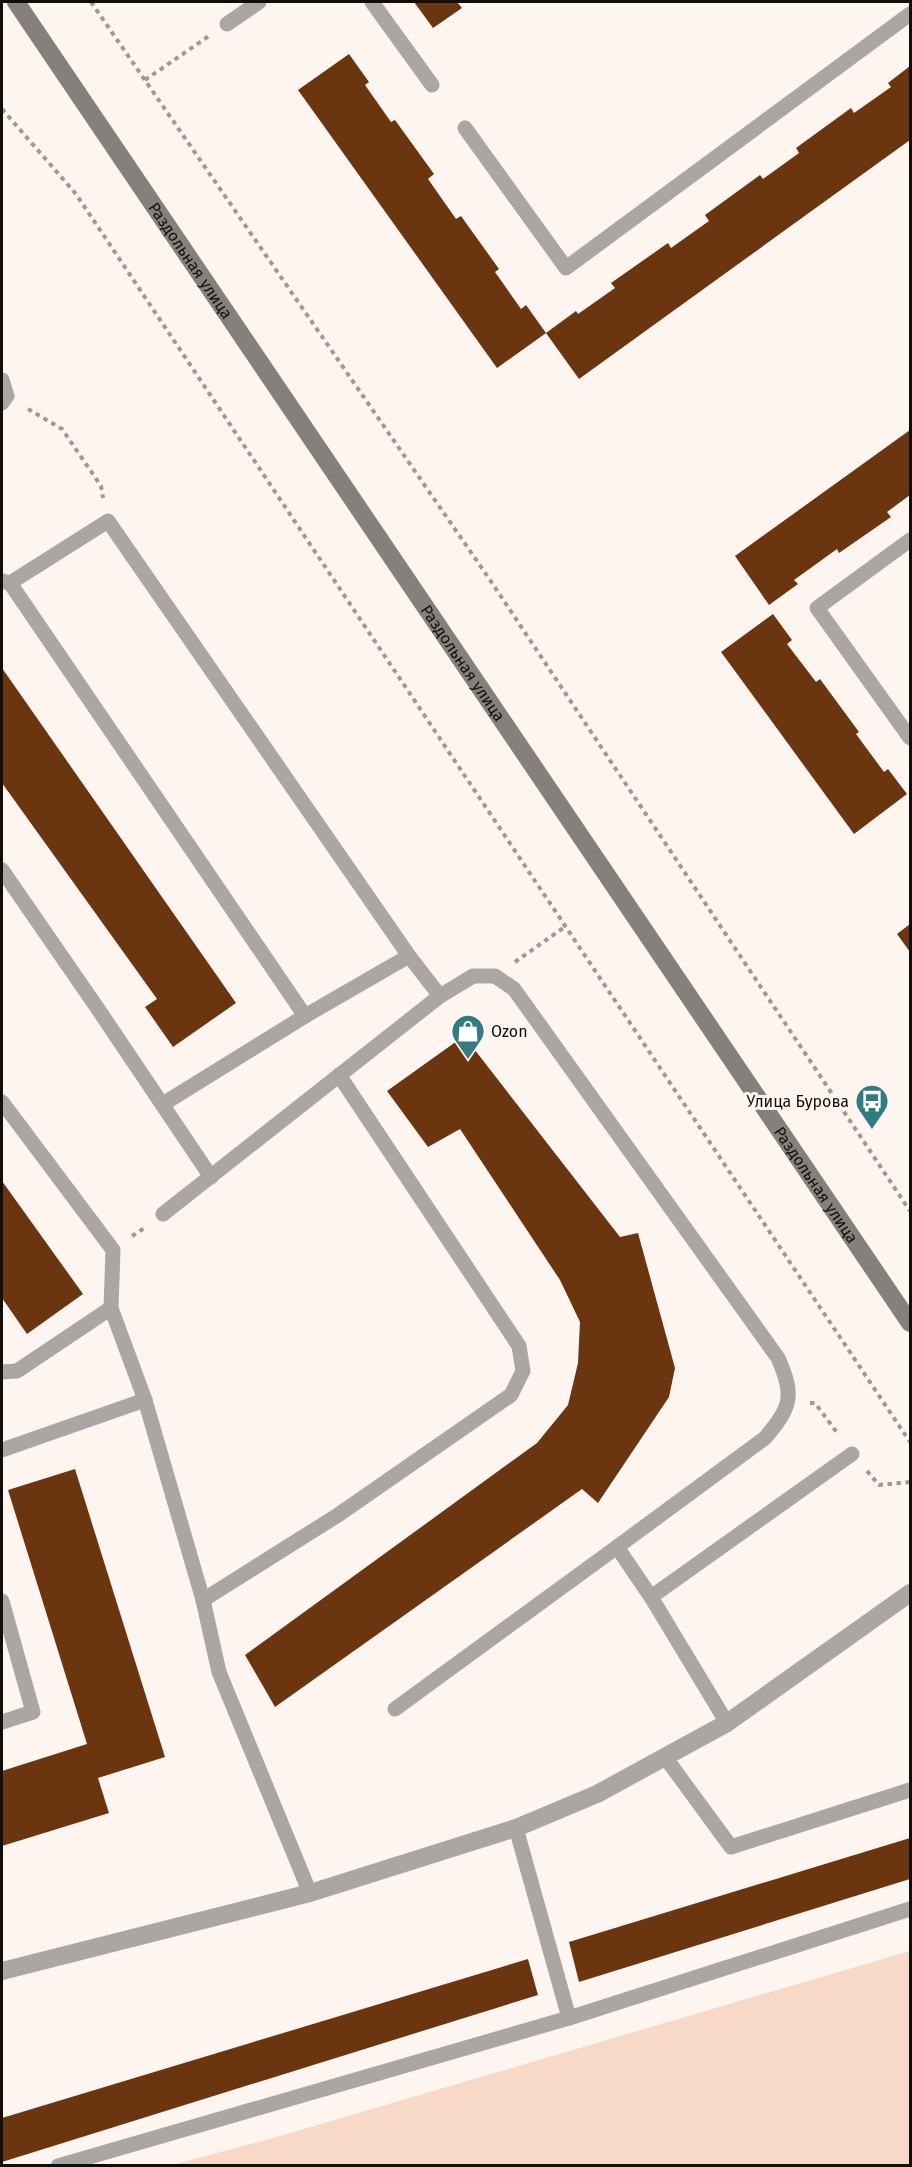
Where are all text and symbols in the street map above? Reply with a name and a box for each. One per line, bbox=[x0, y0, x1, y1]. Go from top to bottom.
street label: Раздольная улица bbox=[145, 199, 237, 322]
street label: Раздольная улица bbox=[417, 601, 509, 725]
shop icon: Ozon bbox=[450, 1013, 486, 1060]
place label: Ozon bbox=[491, 1022, 528, 1041]
bus stop icon: Улица Бурова bbox=[854, 1083, 890, 1130]
place label: Улица Бурова bbox=[747, 1092, 849, 1111]
street label: Раздольная улица bbox=[770, 1123, 862, 1246]

